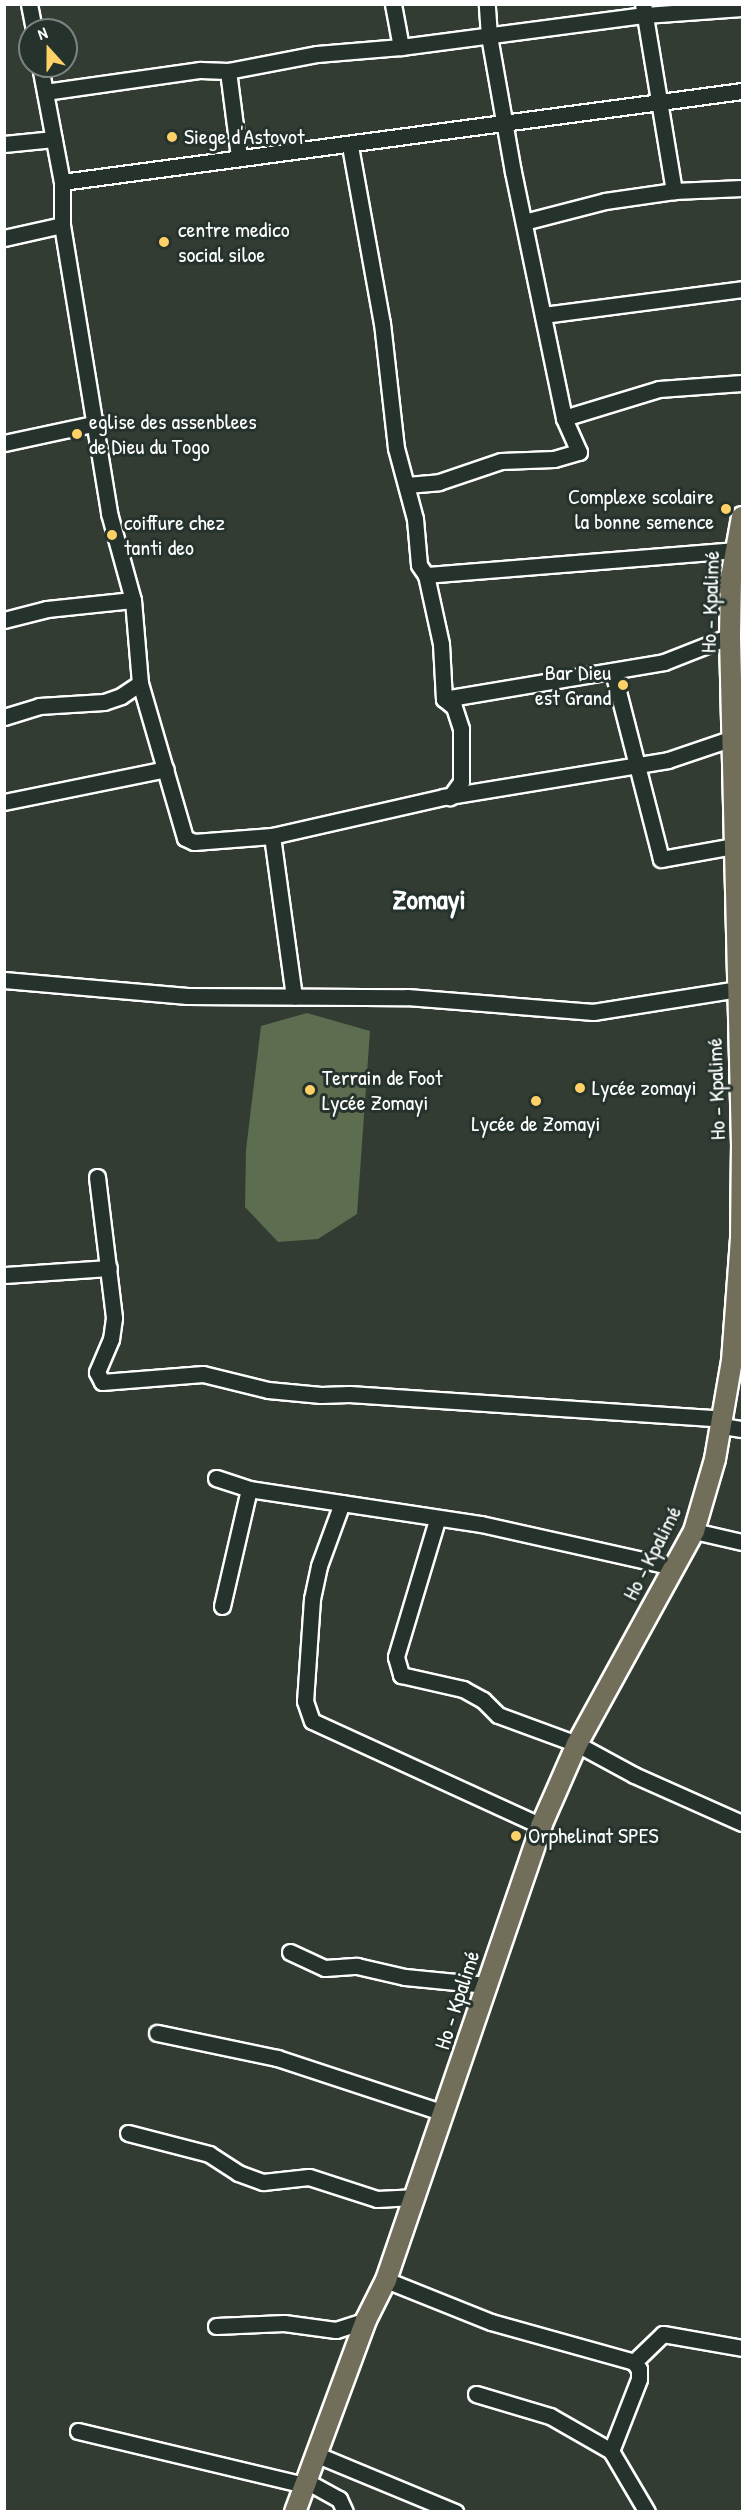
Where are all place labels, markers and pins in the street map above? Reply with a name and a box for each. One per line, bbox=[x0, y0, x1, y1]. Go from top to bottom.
place label: Siege d'Astovot bbox=[184, 124, 304, 150]
marker: Siege d'Astovot bbox=[165, 130, 179, 144]
place label: centre medico social siloe bbox=[178, 216, 290, 268]
marker: centre medico social siloe bbox=[155, 233, 173, 251]
place label: eglise des assenblees de Dieu du Togo bbox=[89, 408, 257, 460]
marker: eglise des assenblees de Dieu du Togo bbox=[70, 427, 84, 441]
place label: Complexe scolaire la bonne semence bbox=[568, 483, 714, 534]
marker: Complexe scolaire la bonne semence bbox=[719, 502, 733, 516]
place label: coiffure chez tanti deo bbox=[124, 509, 225, 560]
marker: coiffure chez tanti deo bbox=[105, 528, 119, 542]
place label: Bar Dieu est Grand bbox=[535, 659, 611, 710]
marker: Bar Dieu est Grand bbox=[616, 678, 630, 692]
place label: Terrain de Foot Lycée Zomayi bbox=[322, 1064, 442, 1116]
place label: Lycée zomayi bbox=[592, 1075, 697, 1101]
marker: Lycée zomayi bbox=[573, 1081, 587, 1095]
marker: Terrain de Foot Lycée Zomayi bbox=[303, 1083, 317, 1097]
marker: Lycée de Zomayi bbox=[529, 1094, 543, 1108]
place label: Lycée de Zomayi bbox=[472, 1111, 600, 1137]
place label: Orphelinat SPES bbox=[528, 1823, 659, 1849]
marker: Orphelinat SPES bbox=[509, 1829, 523, 1843]

